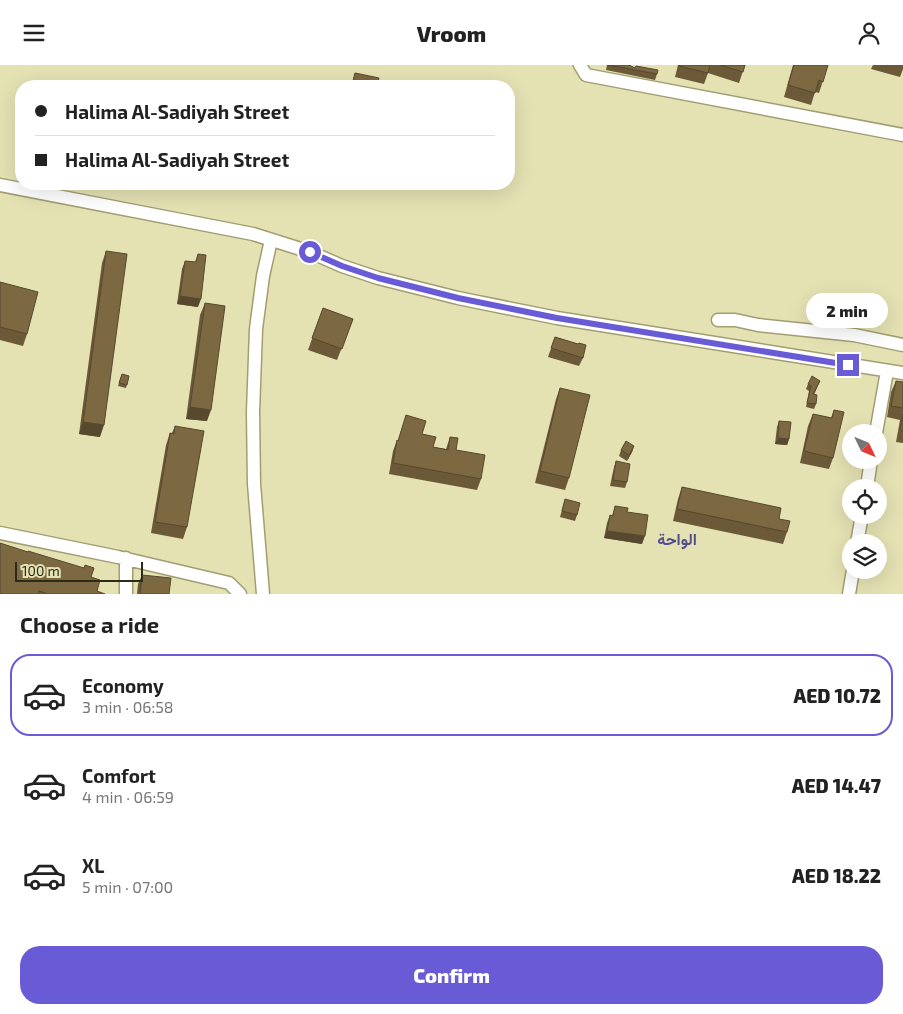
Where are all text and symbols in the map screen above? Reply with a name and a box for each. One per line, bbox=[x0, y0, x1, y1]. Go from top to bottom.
icon: menu bbox=[20, 19, 48, 47]
icon: person bbox=[855, 19, 883, 47]
text: Vroom bbox=[417, 20, 486, 46]
text: Halima Al-Sadiyah Street bbox=[65, 100, 289, 123]
text: Halima Al-Sadiyah Street bbox=[65, 148, 289, 171]
route start bbox=[299, 241, 321, 263]
callout: 2 min bbox=[807, 293, 889, 327]
text: 2 min bbox=[826, 301, 868, 320]
route end bbox=[837, 354, 859, 376]
north arrow bbox=[842, 424, 888, 469]
map controls bbox=[842, 424, 887, 579]
button: locate bbox=[842, 479, 887, 524]
district label: الواحة bbox=[657, 529, 697, 550]
button: layers bbox=[842, 534, 887, 579]
scale bar bbox=[15, 559, 142, 582]
text: 100 m bbox=[22, 562, 60, 579]
text: Choose a ride bbox=[20, 611, 159, 637]
icon: car bbox=[22, 673, 67, 718]
text: Economy bbox=[82, 674, 164, 697]
text: AED 10.72 bbox=[793, 684, 881, 707]
text: 3 min · 06:58 bbox=[82, 697, 174, 716]
icon: car bbox=[22, 763, 67, 808]
text: Comfort bbox=[82, 764, 156, 787]
text: AED 14.47 bbox=[792, 774, 881, 797]
text: 4 min · 06:59 bbox=[82, 787, 174, 806]
icon: car bbox=[22, 853, 67, 898]
text: XL bbox=[82, 854, 104, 877]
text: AED 18.22 bbox=[792, 864, 881, 887]
text: 5 min · 07:00 bbox=[82, 877, 173, 896]
button: Confirm bbox=[20, 946, 883, 1004]

